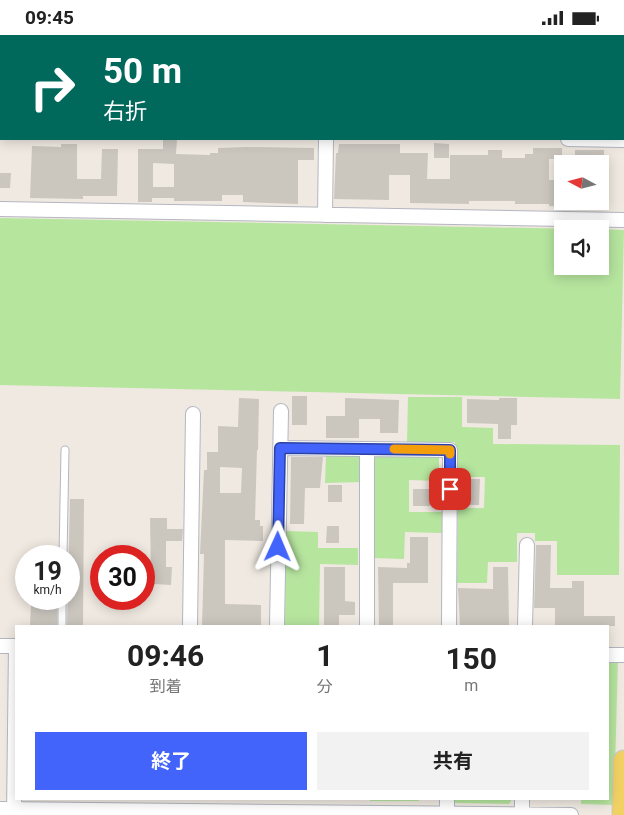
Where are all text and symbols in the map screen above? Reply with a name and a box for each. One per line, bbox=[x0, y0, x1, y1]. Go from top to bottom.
text: 09:45 bbox=[25, 6, 74, 29]
text: 50 m bbox=[103, 51, 182, 92]
icon: right bbox=[20, 55, 85, 120]
text: 右折 bbox=[103, 99, 147, 124]
north arrow bbox=[554, 155, 609, 210]
map controls bbox=[554, 155, 609, 275]
button: sound bbox=[554, 220, 609, 275]
pin bbox=[429, 468, 471, 510]
icon: arrive bbox=[436, 475, 464, 503]
position arrow bbox=[251, 520, 303, 572]
speed limit sign: 30 bbox=[90, 545, 155, 610]
text: 19 bbox=[33, 557, 62, 586]
text: km/h bbox=[33, 583, 62, 597]
text: 09:46 bbox=[127, 638, 204, 673]
text: 1 bbox=[316, 638, 333, 673]
text: 150 bbox=[445, 641, 497, 676]
text: m bbox=[464, 676, 478, 695]
text: 到着 bbox=[150, 677, 182, 696]
text: 分 bbox=[317, 677, 333, 696]
button: 終了 bbox=[35, 732, 307, 790]
button: 共有 bbox=[317, 732, 589, 790]

